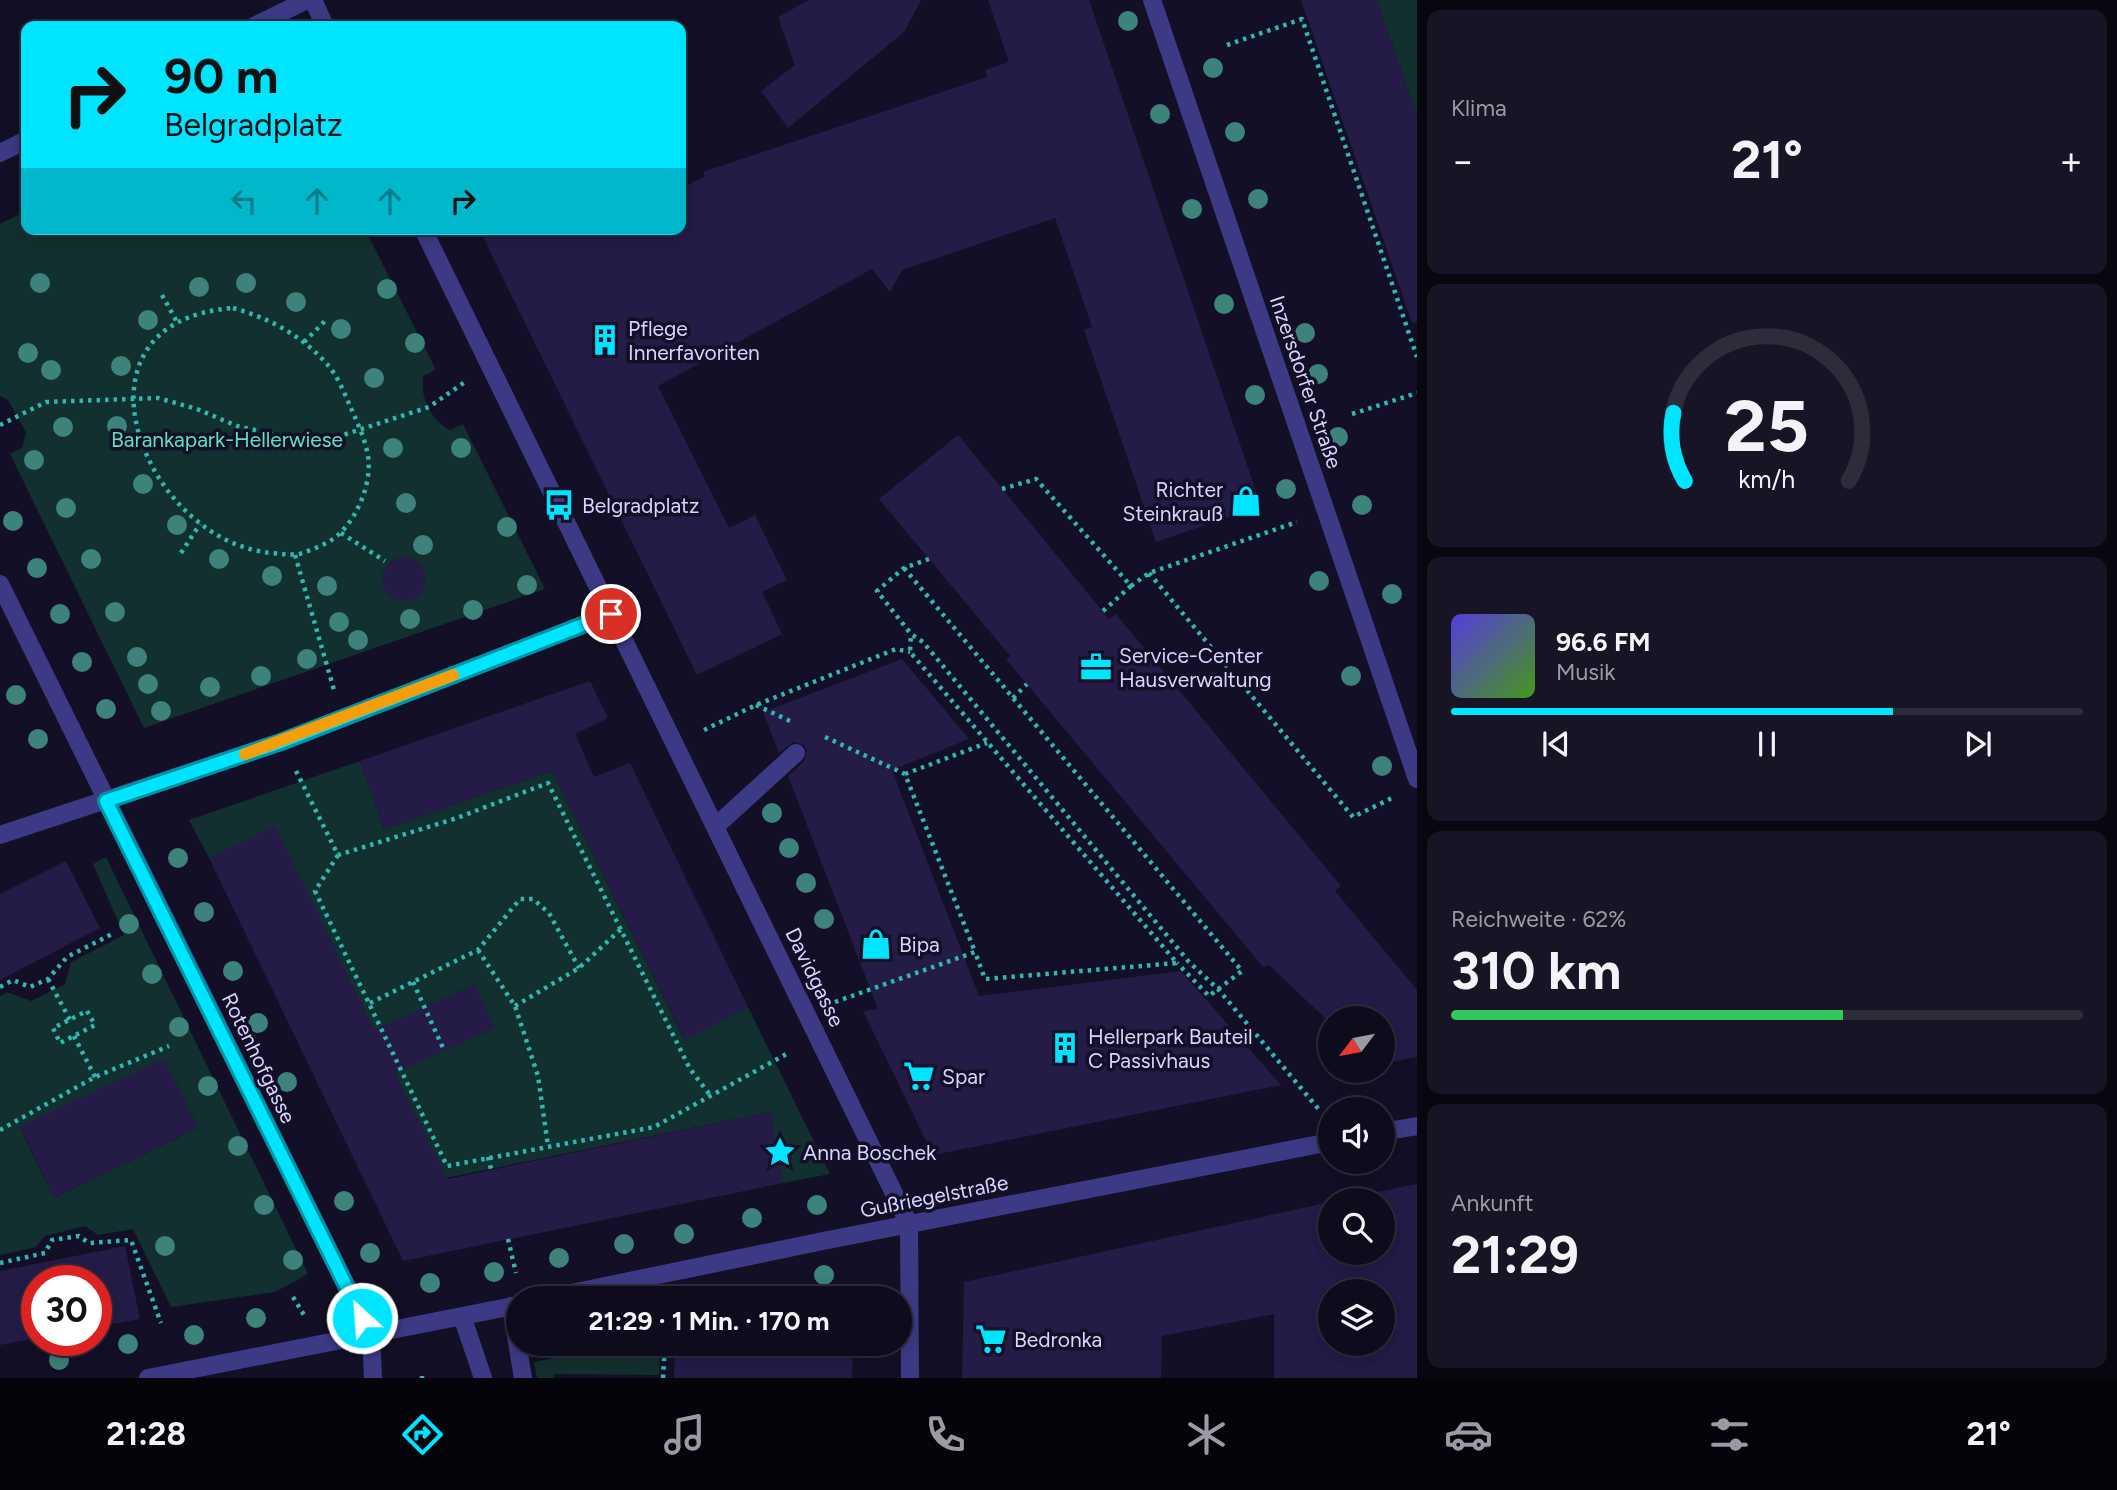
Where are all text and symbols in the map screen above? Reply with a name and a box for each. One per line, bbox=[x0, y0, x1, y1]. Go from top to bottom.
text: 90 m bbox=[164, 46, 279, 105]
icon: right bbox=[49, 49, 140, 140]
text: Klima bbox=[1451, 94, 1507, 122]
text: Belgradplatz bbox=[164, 106, 343, 144]
text: 21° bbox=[1731, 129, 1803, 191]
text: − bbox=[1451, 138, 1475, 184]
text: + bbox=[2059, 138, 2083, 184]
icon: left bbox=[225, 182, 263, 220]
icon: ahead bbox=[298, 182, 336, 220]
icon: ahead bbox=[371, 182, 409, 220]
icon: right bbox=[444, 182, 482, 220]
street label: Inzersdorfer Straße bbox=[1265, 292, 1347, 472]
place label: Pflege Innerfavoriten bbox=[628, 316, 760, 365]
building icon: Pflege Innerfavoriten bbox=[588, 323, 622, 357]
text: 25 bbox=[1725, 383, 1809, 470]
park label: Barankapark-Hellerwiese bbox=[111, 427, 343, 452]
text: km/h bbox=[1738, 464, 1796, 494]
place label: Richter Steinkrauß bbox=[1123, 477, 1223, 526]
shop icon: Richter Steinkrauß bbox=[1229, 484, 1263, 518]
bus stop icon: Belgradplatz bbox=[542, 488, 576, 522]
place label: Belgradplatz bbox=[582, 493, 699, 518]
pin bbox=[581, 584, 641, 644]
icon: arrive bbox=[592, 595, 630, 633]
text: 96.6 FM bbox=[1556, 626, 1651, 658]
place label: Service-Center Hausverwaltung bbox=[1119, 643, 1271, 692]
office icon: Service-Center Hausverwaltung bbox=[1079, 650, 1113, 684]
text: Musik bbox=[1556, 658, 1616, 686]
icon: previous bbox=[1537, 725, 1575, 763]
icon: pause bbox=[1748, 725, 1786, 763]
icon: next bbox=[1959, 725, 1997, 763]
text: Reichweite · 62% bbox=[1451, 905, 1626, 933]
street label: Davidgasse bbox=[780, 923, 850, 1031]
shop icon: Bipa bbox=[859, 927, 893, 961]
place label: Bipa bbox=[899, 932, 940, 957]
text: 310 km bbox=[1451, 940, 1621, 1002]
street label: Rotenhofgasse bbox=[217, 989, 301, 1127]
north arrow bbox=[1318, 1006, 1395, 1083]
map controls bbox=[1318, 1006, 1395, 1356]
place label: Hellerpark Bauteil C Passivhaus bbox=[1088, 1024, 1253, 1073]
building icon: Hellerpark Bauteil C Passivhaus bbox=[1048, 1031, 1082, 1065]
supermarket icon: Spar bbox=[902, 1059, 936, 1093]
place label: Spar bbox=[942, 1064, 985, 1089]
button: sound bbox=[1318, 1097, 1395, 1174]
place icon: Anna Boschek bbox=[763, 1135, 797, 1169]
place label: Anna Boschek bbox=[803, 1140, 937, 1165]
street label: Gußriegelstraße bbox=[858, 1169, 1010, 1223]
button: search bbox=[1318, 1188, 1395, 1265]
text: Ankunft bbox=[1451, 1189, 1533, 1217]
text: 21:29 bbox=[1451, 1224, 1579, 1286]
speed limit sign: 30 bbox=[21, 1265, 112, 1356]
button: layers bbox=[1318, 1279, 1395, 1356]
position arrow bbox=[325, 1281, 399, 1355]
text: 21:29 · 1 Min. · 170 m bbox=[589, 1305, 829, 1337]
supermarket icon: Bedronka bbox=[974, 1322, 1008, 1356]
place label: Bedronka bbox=[1014, 1327, 1102, 1352]
icon: directions bbox=[398, 1410, 447, 1459]
icon: music bbox=[660, 1410, 709, 1459]
icon: phone bbox=[921, 1410, 970, 1459]
icon: climate bbox=[1182, 1410, 1231, 1459]
icon: car bbox=[1444, 1410, 1493, 1459]
icon: filters bbox=[1705, 1410, 1754, 1459]
text: 21:28 bbox=[106, 1415, 186, 1453]
text: 21° bbox=[1967, 1415, 2011, 1453]

